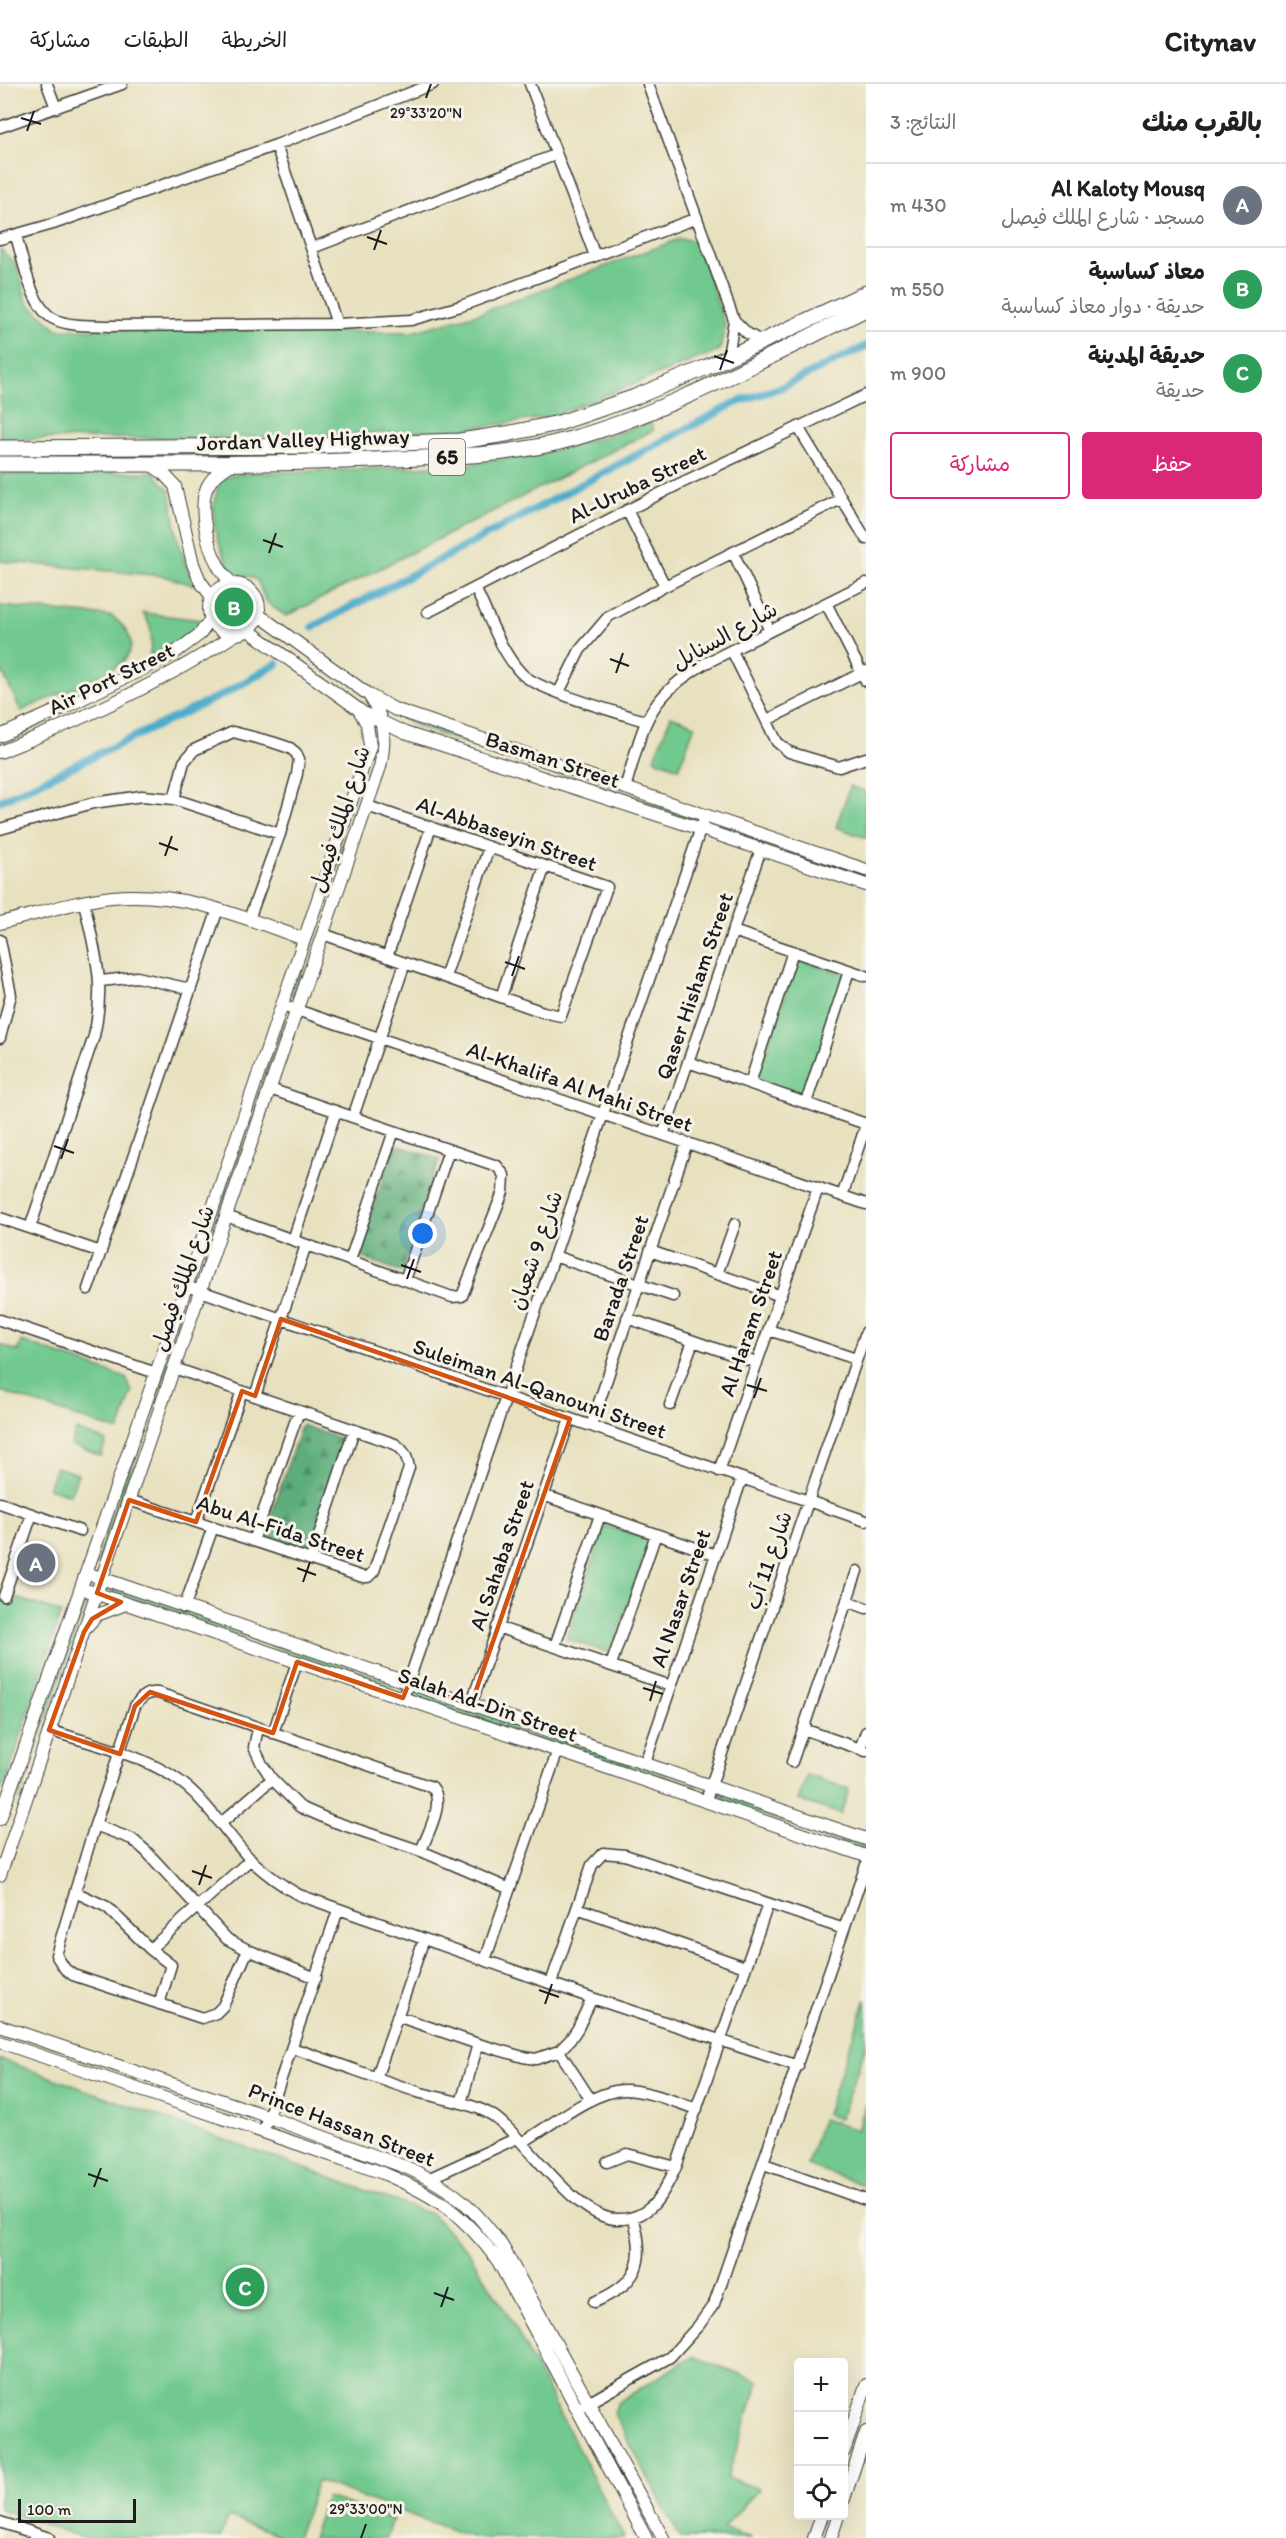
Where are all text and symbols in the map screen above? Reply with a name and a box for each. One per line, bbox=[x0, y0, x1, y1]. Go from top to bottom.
text: Citynav bbox=[1165, 24, 1256, 58]
text: مشاركة bbox=[30, 27, 91, 52]
text: الطبقات bbox=[124, 27, 189, 52]
text: الخريطة bbox=[222, 27, 287, 52]
text: 29°33'20"N bbox=[390, 104, 462, 122]
text: بالقرب منك bbox=[1142, 106, 1262, 138]
text: النتائج: 3 bbox=[890, 110, 956, 134]
text: Al Kaloty Mousq bbox=[1052, 175, 1205, 202]
text: 430 m bbox=[890, 193, 947, 217]
text: A bbox=[1236, 193, 1249, 217]
text: مسجد · شارع الملك فيصل bbox=[1001, 205, 1205, 229]
text: معاذ كساسبة bbox=[1089, 258, 1205, 285]
text: 550 m bbox=[890, 277, 945, 301]
text: B bbox=[1236, 277, 1249, 301]
text: حديقة · دوار معاذ كساسبة bbox=[1001, 294, 1205, 318]
text: حديقة المدينة bbox=[1088, 342, 1205, 369]
text: 900 m bbox=[890, 361, 946, 385]
text: C bbox=[1236, 361, 1249, 385]
text: حديقة bbox=[1156, 378, 1205, 402]
street label: Jordan Valley Highway bbox=[196, 422, 411, 457]
button: مشاركة bbox=[890, 432, 1070, 499]
button: حفظ bbox=[1082, 432, 1262, 499]
road number: 65 bbox=[429, 439, 465, 475]
street label: Al-Uruba Street bbox=[564, 439, 710, 529]
pin: B bbox=[214, 584, 254, 630]
street label: شارع السنايل bbox=[667, 595, 783, 677]
street label: Air Port Street bbox=[44, 636, 179, 721]
street label: Basman Street bbox=[482, 725, 623, 794]
street label: شارع الملك فيصل bbox=[303, 742, 378, 897]
street label: Al-Abbaseyin Street bbox=[413, 790, 601, 877]
street label: Qaser Hisham Street bbox=[650, 889, 739, 1083]
street label: Al-Khalifa Al Mahi Street bbox=[463, 1035, 696, 1138]
street label: شارع 9 شعبان bbox=[502, 1187, 570, 1314]
street label: شارع الملك فيصل bbox=[145, 1202, 222, 1355]
street label: Barada Street bbox=[586, 1211, 655, 1345]
your location bbox=[408, 1219, 437, 1248]
street label: Al Haram Street bbox=[713, 1247, 788, 1400]
street label: Suleiman Al-Qanouni Street bbox=[410, 1332, 670, 1445]
street label: Al Sahaba Street bbox=[463, 1476, 540, 1634]
street label: Abu Al-Fida Street bbox=[193, 1489, 368, 1568]
street label: شارع 11 آب bbox=[739, 1507, 800, 1614]
street label: Al Nasar Street bbox=[644, 1526, 717, 1671]
pin: A bbox=[16, 1540, 56, 1586]
street label: Salah Ad-Din Street bbox=[394, 1661, 581, 1748]
street label: Prince Hassan Street bbox=[245, 2076, 439, 2173]
pin: C bbox=[226, 2264, 264, 2310]
map controls bbox=[794, 2358, 848, 2520]
button: + bbox=[794, 2358, 848, 2412]
button: − bbox=[794, 2412, 848, 2466]
button: locate bbox=[794, 2466, 848, 2520]
scale bar bbox=[18, 2496, 136, 2524]
text: 100 m bbox=[27, 2500, 71, 2519]
text: 29°33'00"N bbox=[329, 2500, 403, 2518]

